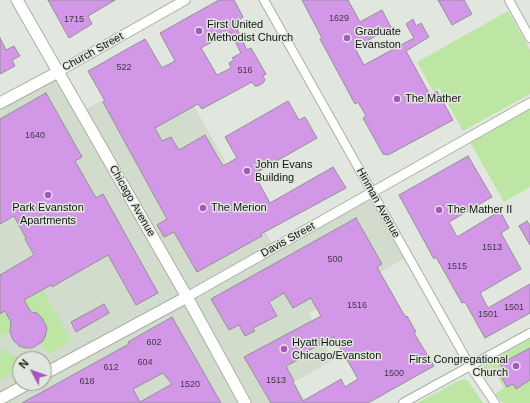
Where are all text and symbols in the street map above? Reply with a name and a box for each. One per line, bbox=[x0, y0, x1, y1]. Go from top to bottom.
house number: 1629 bbox=[329, 14, 349, 24]
house number: 1715 bbox=[64, 15, 84, 25]
place label: First United Methodist Church bbox=[207, 18, 293, 44]
place label: Graduate Evanston bbox=[355, 25, 401, 51]
marker: First United Methodist Church bbox=[194, 26, 204, 36]
street label: Church Street bbox=[60, 30, 126, 74]
marker: Graduate Evanston bbox=[342, 33, 352, 43]
house number: 522 bbox=[116, 63, 132, 73]
house number: 516 bbox=[237, 66, 253, 76]
place label: The Mather bbox=[405, 92, 461, 106]
marker: The Mather bbox=[392, 94, 402, 104]
house number: 1640 bbox=[25, 131, 45, 141]
place label: John Evans Building bbox=[255, 158, 312, 184]
street label: Chicago Avenue bbox=[106, 163, 158, 239]
marker: John Evans Building bbox=[242, 166, 252, 176]
street label: Hinman Avenue bbox=[353, 166, 403, 240]
marker: Park Evanston Apartments bbox=[43, 190, 53, 200]
place label: Park Evanston Apartments bbox=[12, 201, 84, 227]
place label: The Merion bbox=[211, 201, 267, 215]
marker: The Merion bbox=[198, 203, 208, 213]
place label: The Mather II bbox=[447, 203, 512, 217]
marker: The Mather II bbox=[434, 205, 444, 215]
street label: Davis Street bbox=[259, 220, 317, 260]
house number: 1513 bbox=[482, 243, 502, 253]
house number: 500 bbox=[327, 255, 343, 265]
house number: 1515 bbox=[447, 262, 467, 272]
house number: 1516 bbox=[347, 301, 367, 311]
house number: 1501 bbox=[504, 303, 524, 313]
house number: 1501 bbox=[478, 310, 498, 320]
place label: Hyatt House Chicago/Evanston bbox=[292, 336, 381, 362]
house number: 602 bbox=[146, 338, 162, 348]
marker: Hyatt House Chicago/Evanston bbox=[279, 344, 289, 354]
north arrow bbox=[12, 351, 52, 391]
place label: First Congregational Church bbox=[409, 353, 508, 379]
text: N bbox=[17, 357, 31, 371]
house number: 604 bbox=[137, 358, 153, 368]
marker: First Congregational Church bbox=[511, 361, 521, 371]
house number: 612 bbox=[103, 363, 119, 373]
house number: 1500 bbox=[384, 369, 404, 379]
house number: 1513 bbox=[266, 376, 286, 386]
house number: 618 bbox=[79, 377, 95, 387]
house number: 1520 bbox=[180, 380, 200, 390]

